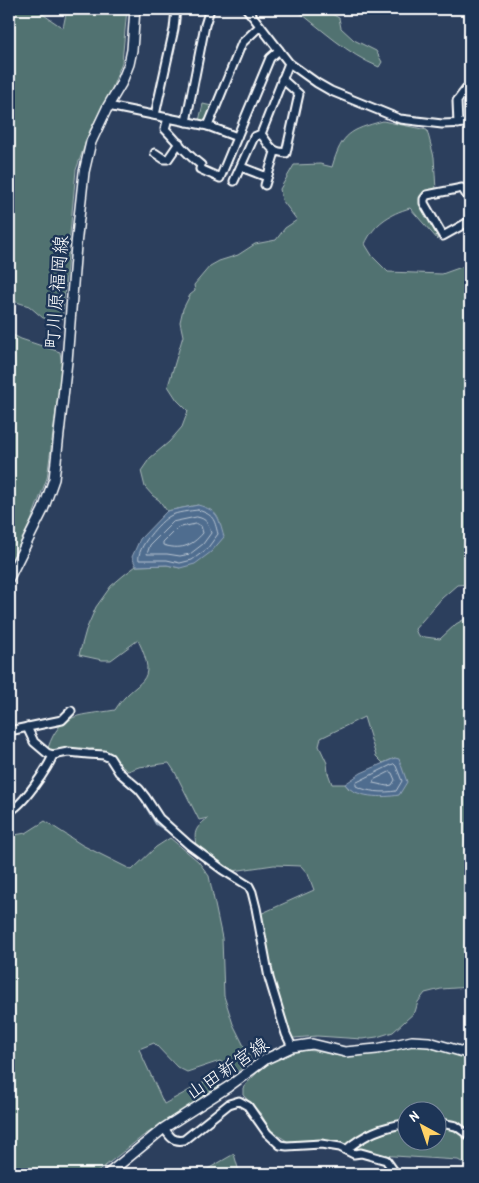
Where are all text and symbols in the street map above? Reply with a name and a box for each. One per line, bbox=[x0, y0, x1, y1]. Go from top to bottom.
street label: 町川原福岡線 bbox=[38, 234, 74, 350]
street label: 山田新宮線 bbox=[180, 1031, 274, 1105]
north arrow bbox=[396, 1100, 446, 1150]
text: N bbox=[404, 1106, 423, 1125]

